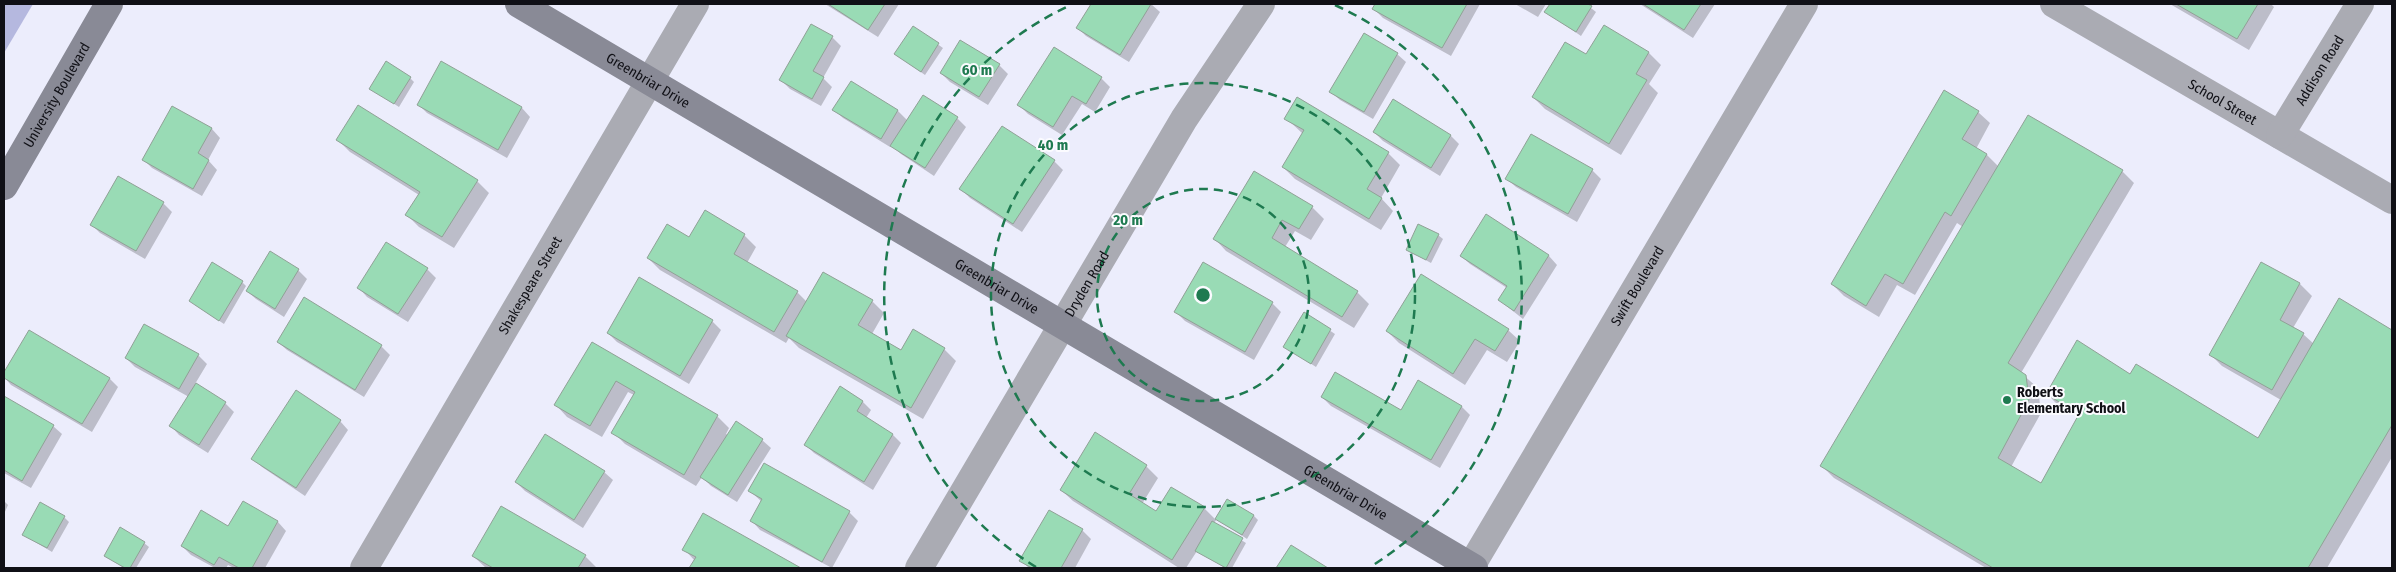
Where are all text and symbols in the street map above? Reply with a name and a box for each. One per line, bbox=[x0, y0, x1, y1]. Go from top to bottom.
street label: Addison Road bbox=[2292, 32, 2348, 109]
street label: University Boulevard bbox=[20, 40, 94, 151]
street label: Greenbriar Drive bbox=[603, 49, 693, 112]
text: 60 m bbox=[962, 61, 992, 79]
street label: School Street bbox=[2185, 76, 2260, 129]
text: 40 m bbox=[1038, 136, 1068, 154]
text: 20 m bbox=[1112, 211, 1143, 229]
street label: Shakespeare Street bbox=[495, 233, 566, 337]
street label: Swift Boulevard bbox=[1607, 243, 1668, 329]
street label: Dryden Road bbox=[1061, 248, 1113, 320]
street label: Greenbriar Drive bbox=[952, 255, 1042, 318]
centre of rings bbox=[1194, 286, 1212, 304]
place label: Roberts Elementary School bbox=[2017, 384, 2126, 417]
marker: Roberts Elementary School bbox=[2001, 394, 2013, 406]
street label: Greenbriar Drive bbox=[1300, 461, 1390, 524]

